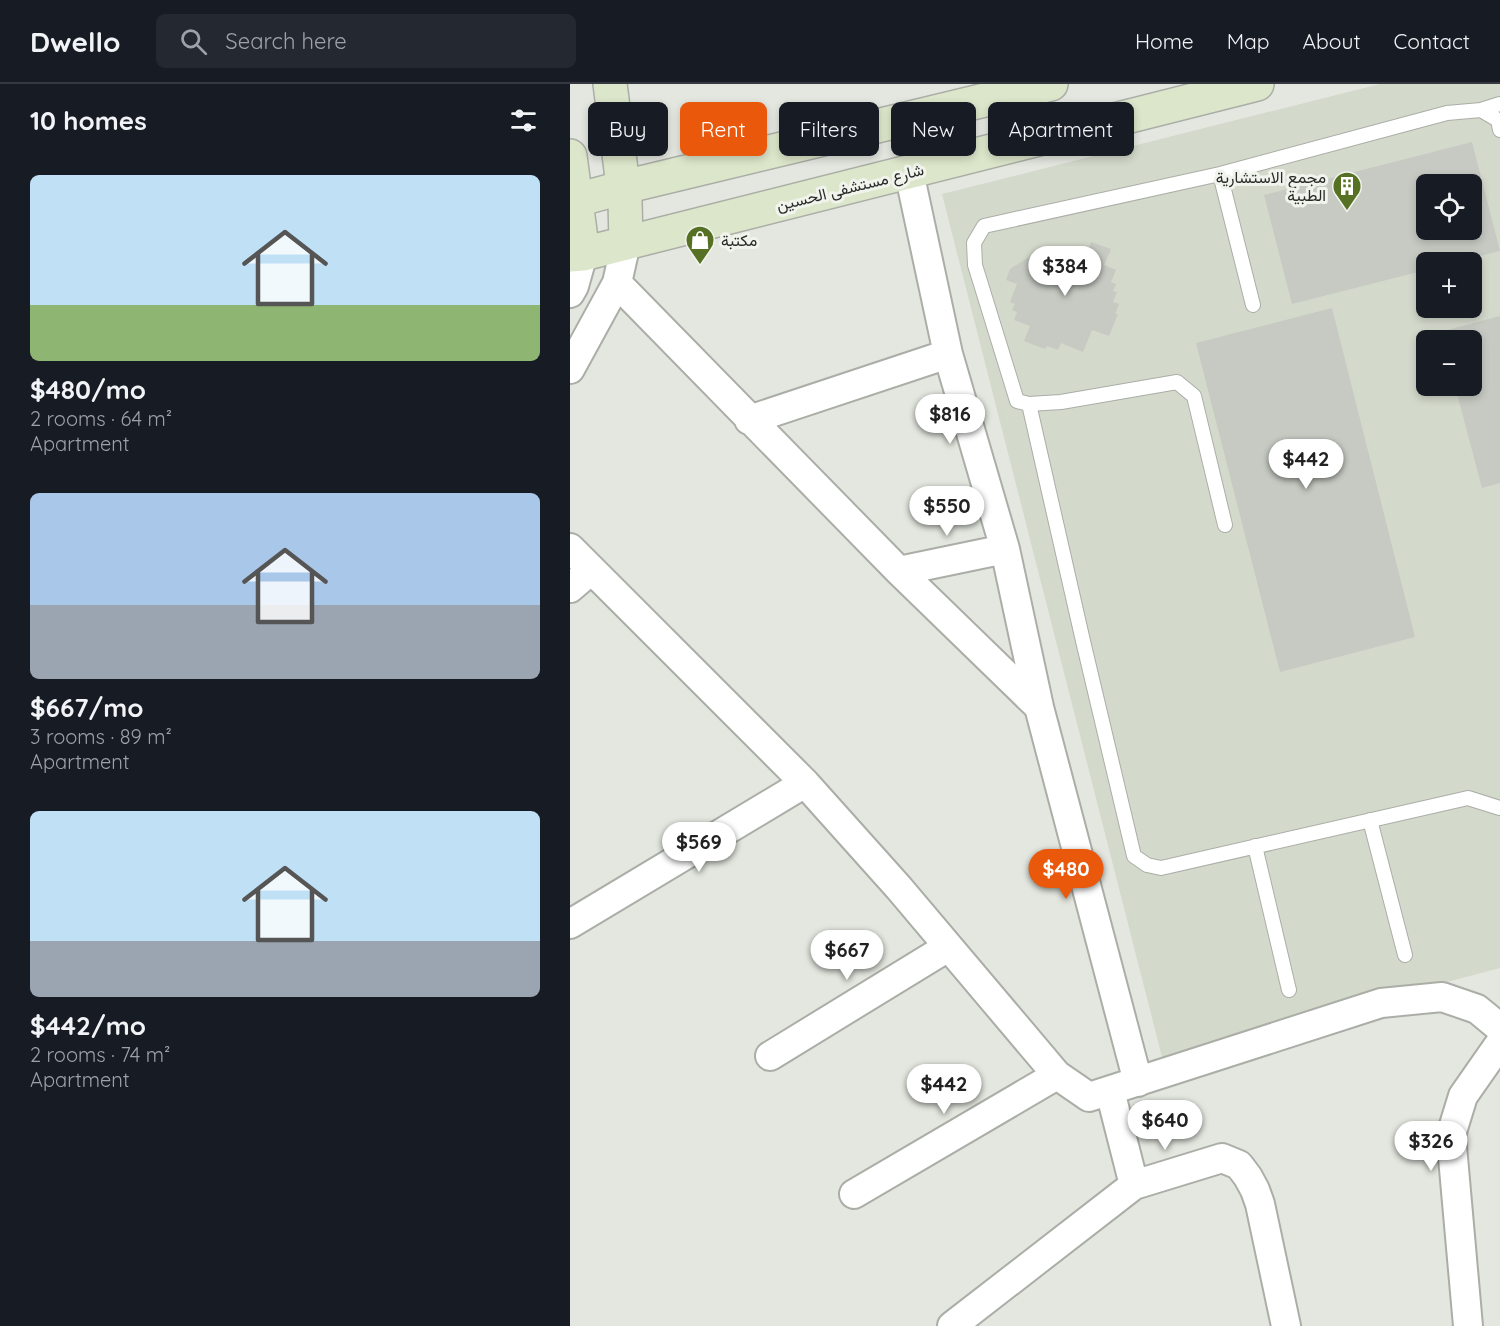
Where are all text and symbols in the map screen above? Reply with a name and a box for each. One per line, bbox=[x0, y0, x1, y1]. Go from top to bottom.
search box bbox=[156, 14, 576, 68]
text: Dwello bbox=[30, 24, 120, 59]
icon: search bbox=[177, 25, 210, 58]
text: Search here bbox=[225, 27, 347, 55]
text: Home bbox=[1135, 28, 1194, 54]
text: Map bbox=[1227, 28, 1270, 54]
text: About bbox=[1303, 28, 1361, 54]
text: Contact bbox=[1394, 28, 1470, 54]
chip: Buy bbox=[588, 102, 668, 156]
chip: Rent bbox=[680, 102, 767, 156]
chip: Filters bbox=[779, 102, 879, 156]
chip: New bbox=[891, 102, 976, 156]
chip: Apartment bbox=[988, 102, 1134, 156]
text: 10 homes bbox=[30, 104, 147, 137]
icon: filters bbox=[507, 104, 540, 137]
street label: شارع مستشفى الحسين bbox=[774, 159, 926, 217]
place label: مجمع الاستشارية الطبية bbox=[1216, 167, 1326, 205]
building icon: مجمع الاستشارية الطبية bbox=[1331, 170, 1363, 212]
map controls bbox=[1416, 174, 1482, 396]
button: locate bbox=[1416, 174, 1482, 240]
icon: home bbox=[231, 214, 339, 322]
shop icon: مكتبة bbox=[684, 224, 716, 266]
place label: مكتبة bbox=[721, 230, 757, 250]
pin: $384 bbox=[1029, 246, 1101, 297]
button: + bbox=[1416, 252, 1482, 318]
text: $384 bbox=[1042, 253, 1088, 278]
button: − bbox=[1416, 330, 1482, 396]
text: $480/mo bbox=[30, 373, 146, 406]
pin: $816 bbox=[914, 394, 986, 445]
text: $816 bbox=[929, 401, 971, 426]
text: 2 rooms · 64 m² bbox=[30, 406, 172, 431]
text: Apartment bbox=[30, 431, 130, 456]
pin: $442 bbox=[1270, 439, 1342, 490]
text: $442 bbox=[1283, 446, 1329, 471]
pin: $550 bbox=[911, 486, 983, 537]
text: $550 bbox=[923, 493, 971, 518]
icon: home bbox=[231, 532, 339, 640]
text: $667/mo bbox=[30, 691, 144, 724]
text: 3 rooms · 89 m² bbox=[30, 724, 172, 749]
text: Apartment bbox=[30, 749, 130, 774]
pin: $569 bbox=[663, 822, 735, 873]
text: $569 bbox=[676, 829, 722, 854]
pin: $480 bbox=[1030, 849, 1102, 900]
icon: home bbox=[231, 850, 339, 958]
text: $480 bbox=[1043, 856, 1089, 881]
pin: $667 bbox=[811, 930, 883, 981]
text: $667 bbox=[824, 937, 870, 962]
text: $442/mo bbox=[30, 1009, 146, 1042]
text: 2 rooms · 74 m² bbox=[30, 1042, 170, 1067]
pin: $442 bbox=[908, 1064, 980, 1115]
text: Apartment bbox=[30, 1067, 130, 1092]
text: $442 bbox=[921, 1071, 967, 1096]
pin: $640 bbox=[1129, 1100, 1201, 1151]
text: $640 bbox=[1141, 1107, 1189, 1132]
pin: $326 bbox=[1395, 1121, 1467, 1172]
text: $326 bbox=[1408, 1128, 1454, 1153]

